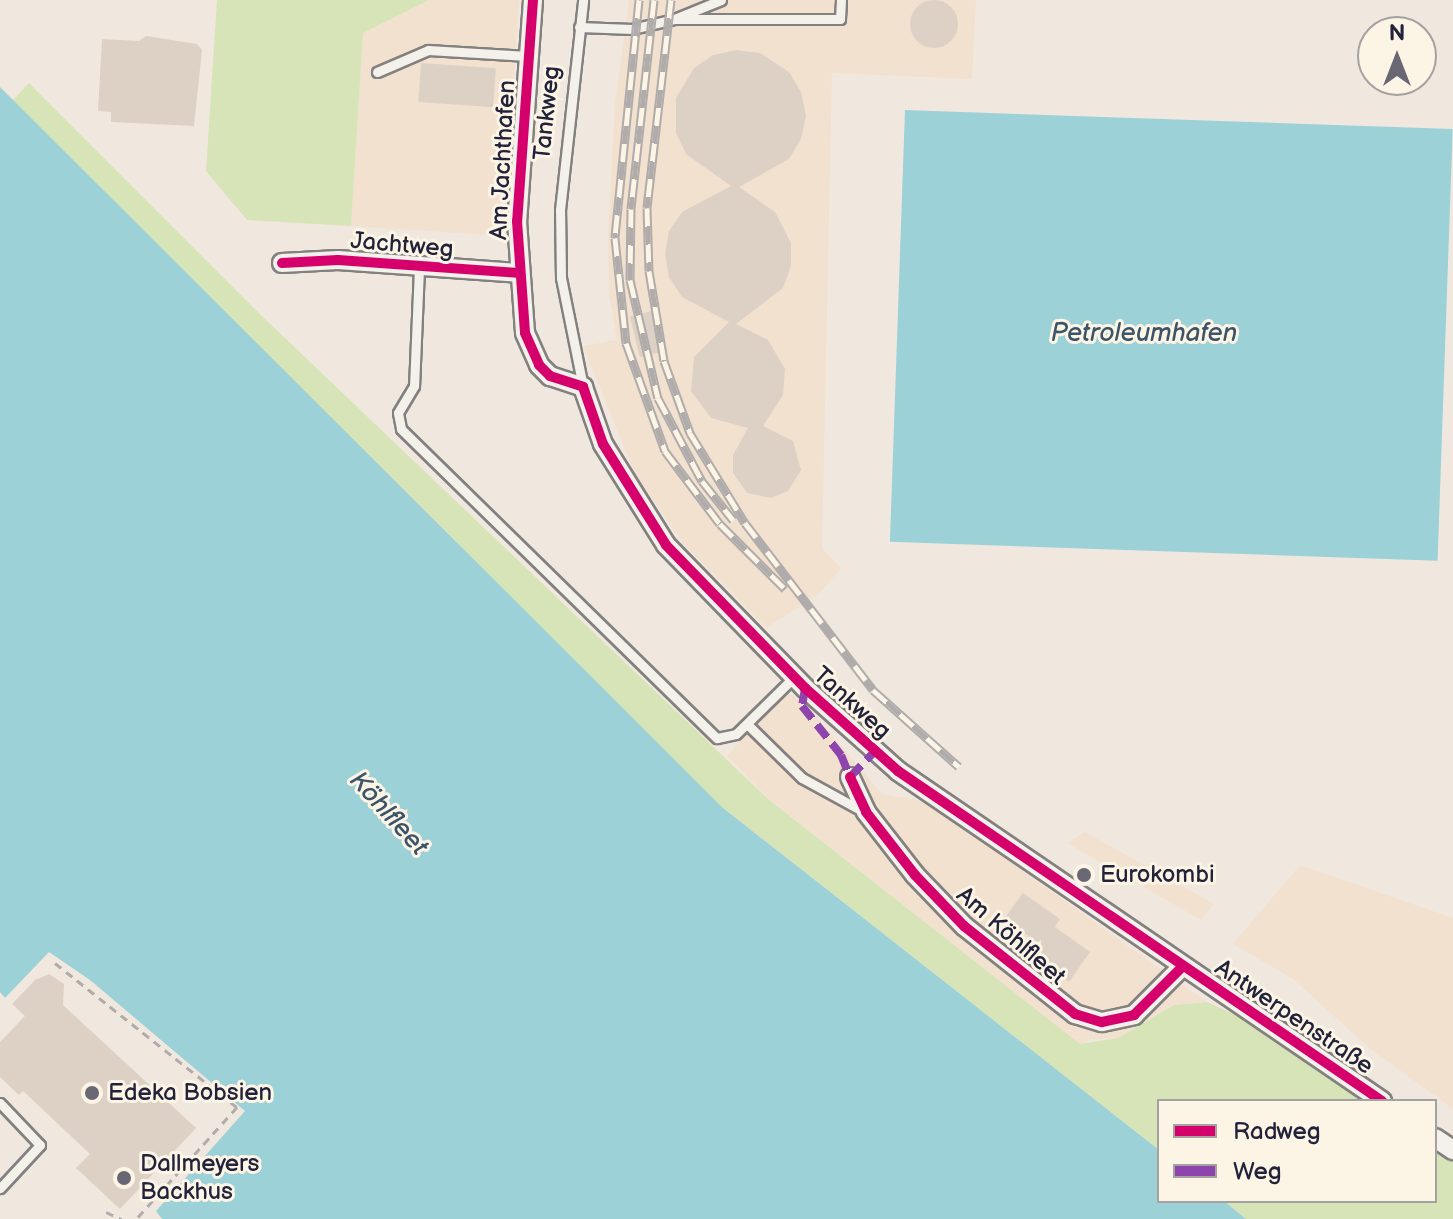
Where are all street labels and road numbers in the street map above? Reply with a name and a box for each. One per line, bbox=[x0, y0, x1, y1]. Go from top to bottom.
street label: Tankweg bbox=[528, 64, 566, 162]
street label: Am Jachthafen bbox=[484, 79, 522, 241]
street label: Jachtweg bbox=[349, 226, 455, 264]
street label: Tankweg bbox=[807, 661, 897, 745]
street label: Am Köhlfleet bbox=[950, 881, 1072, 991]
street label: Antwerpenstraße bbox=[1209, 953, 1379, 1081]

